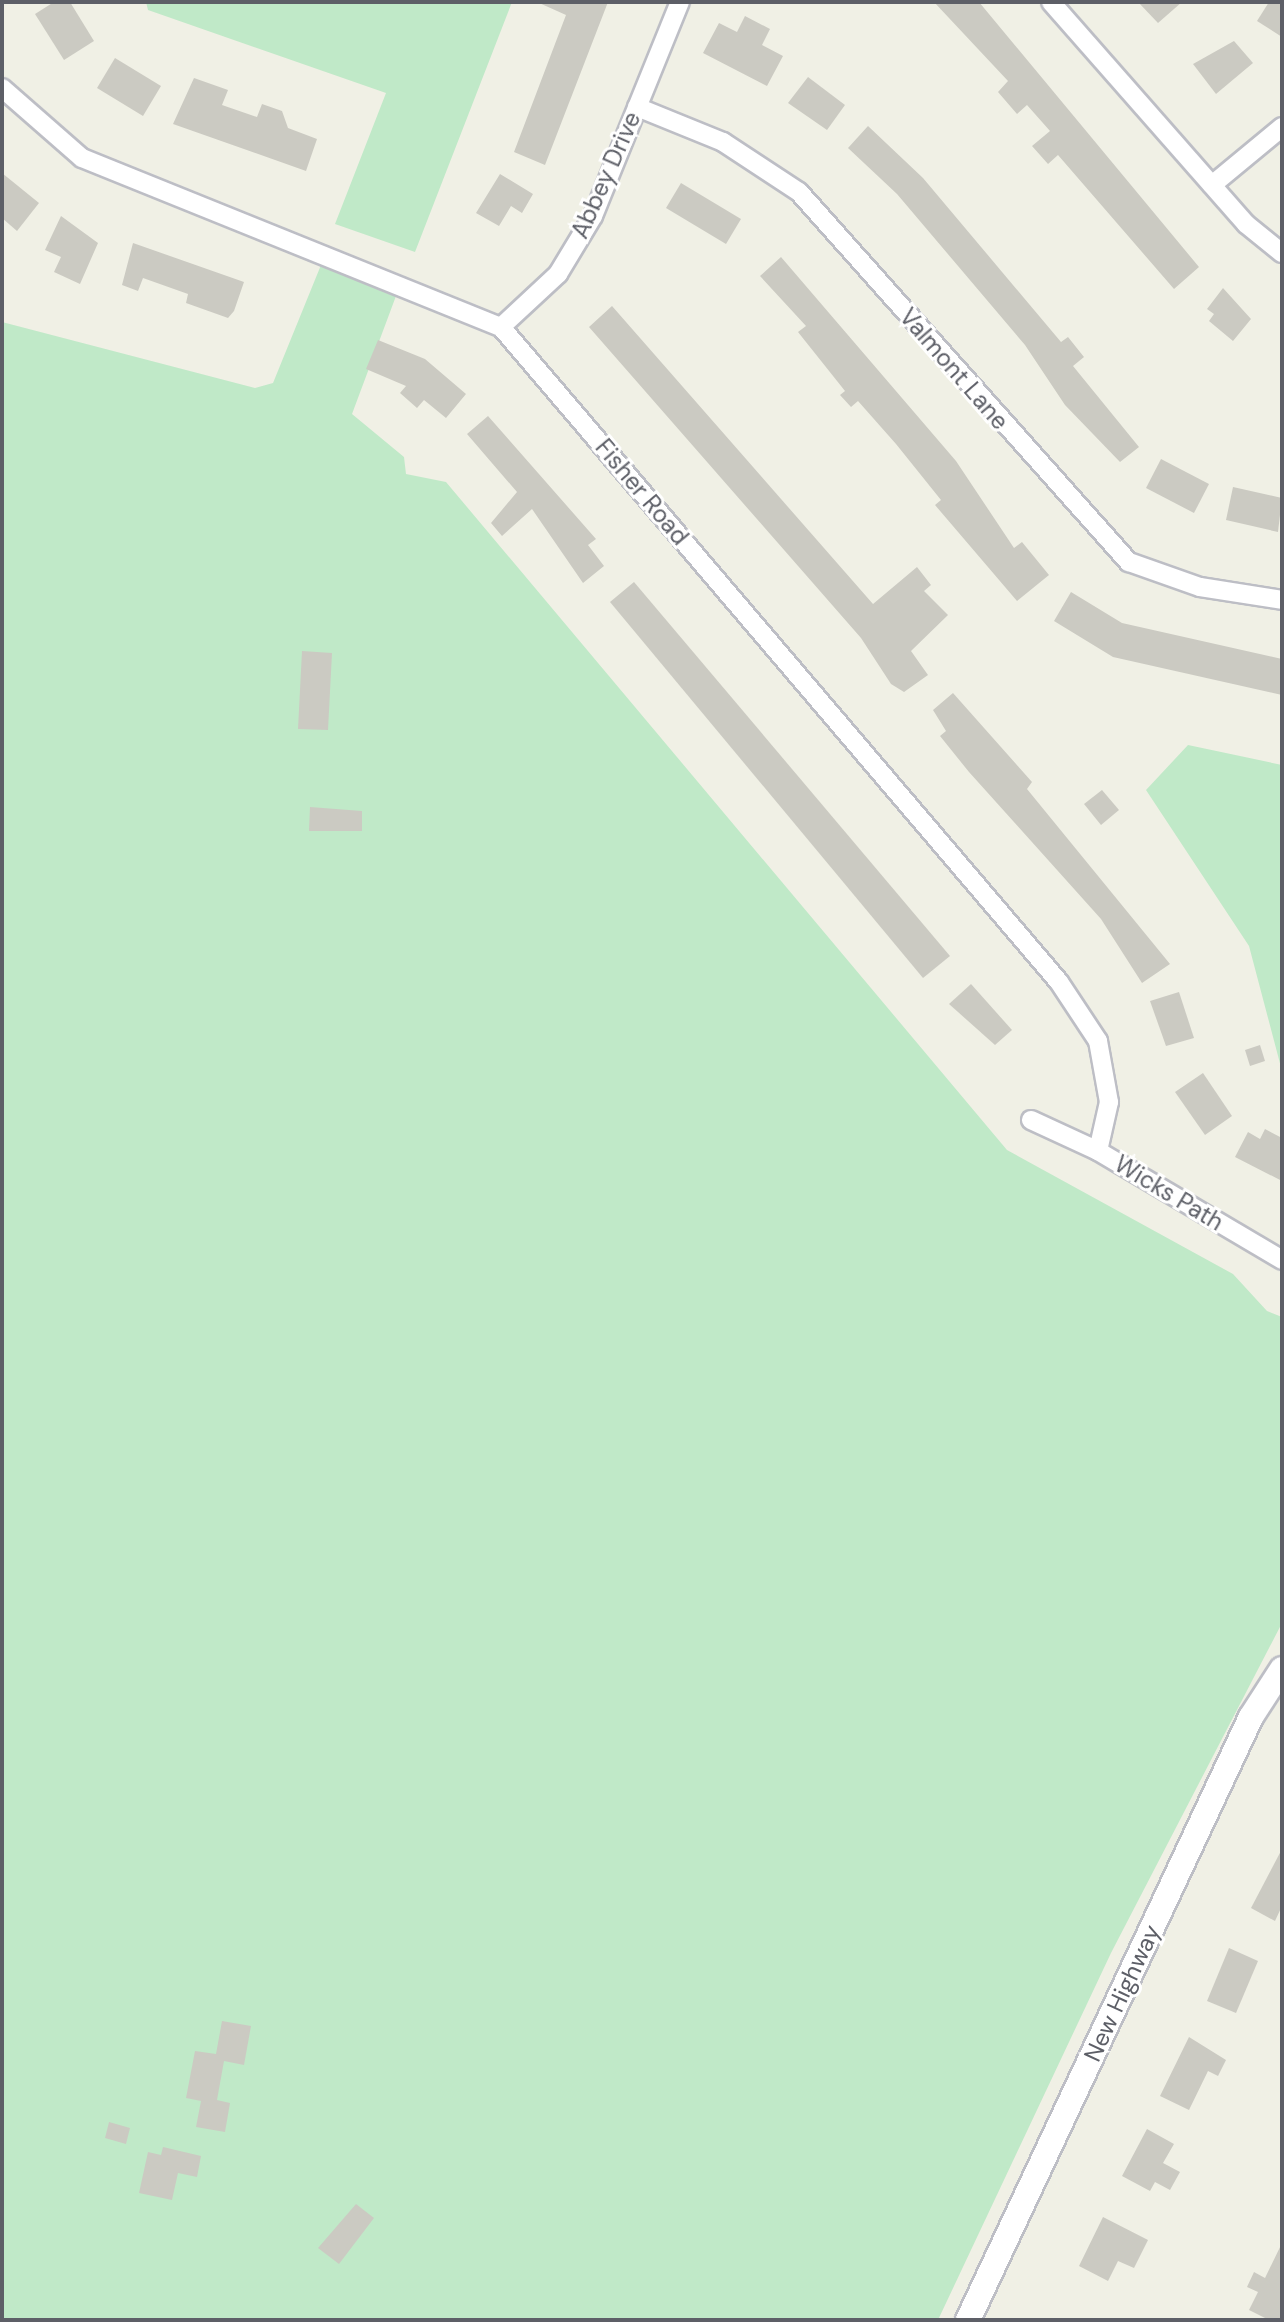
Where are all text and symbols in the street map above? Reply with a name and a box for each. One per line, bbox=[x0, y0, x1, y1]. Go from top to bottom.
street label: Abbey Drive bbox=[565, 107, 647, 243]
street label: Valmont Lane bbox=[893, 302, 1015, 436]
street label: Fisher Road bbox=[589, 433, 695, 551]
street label: Wicks Path bbox=[1109, 1149, 1229, 1237]
street label: New Highway bbox=[1078, 1920, 1166, 2066]

